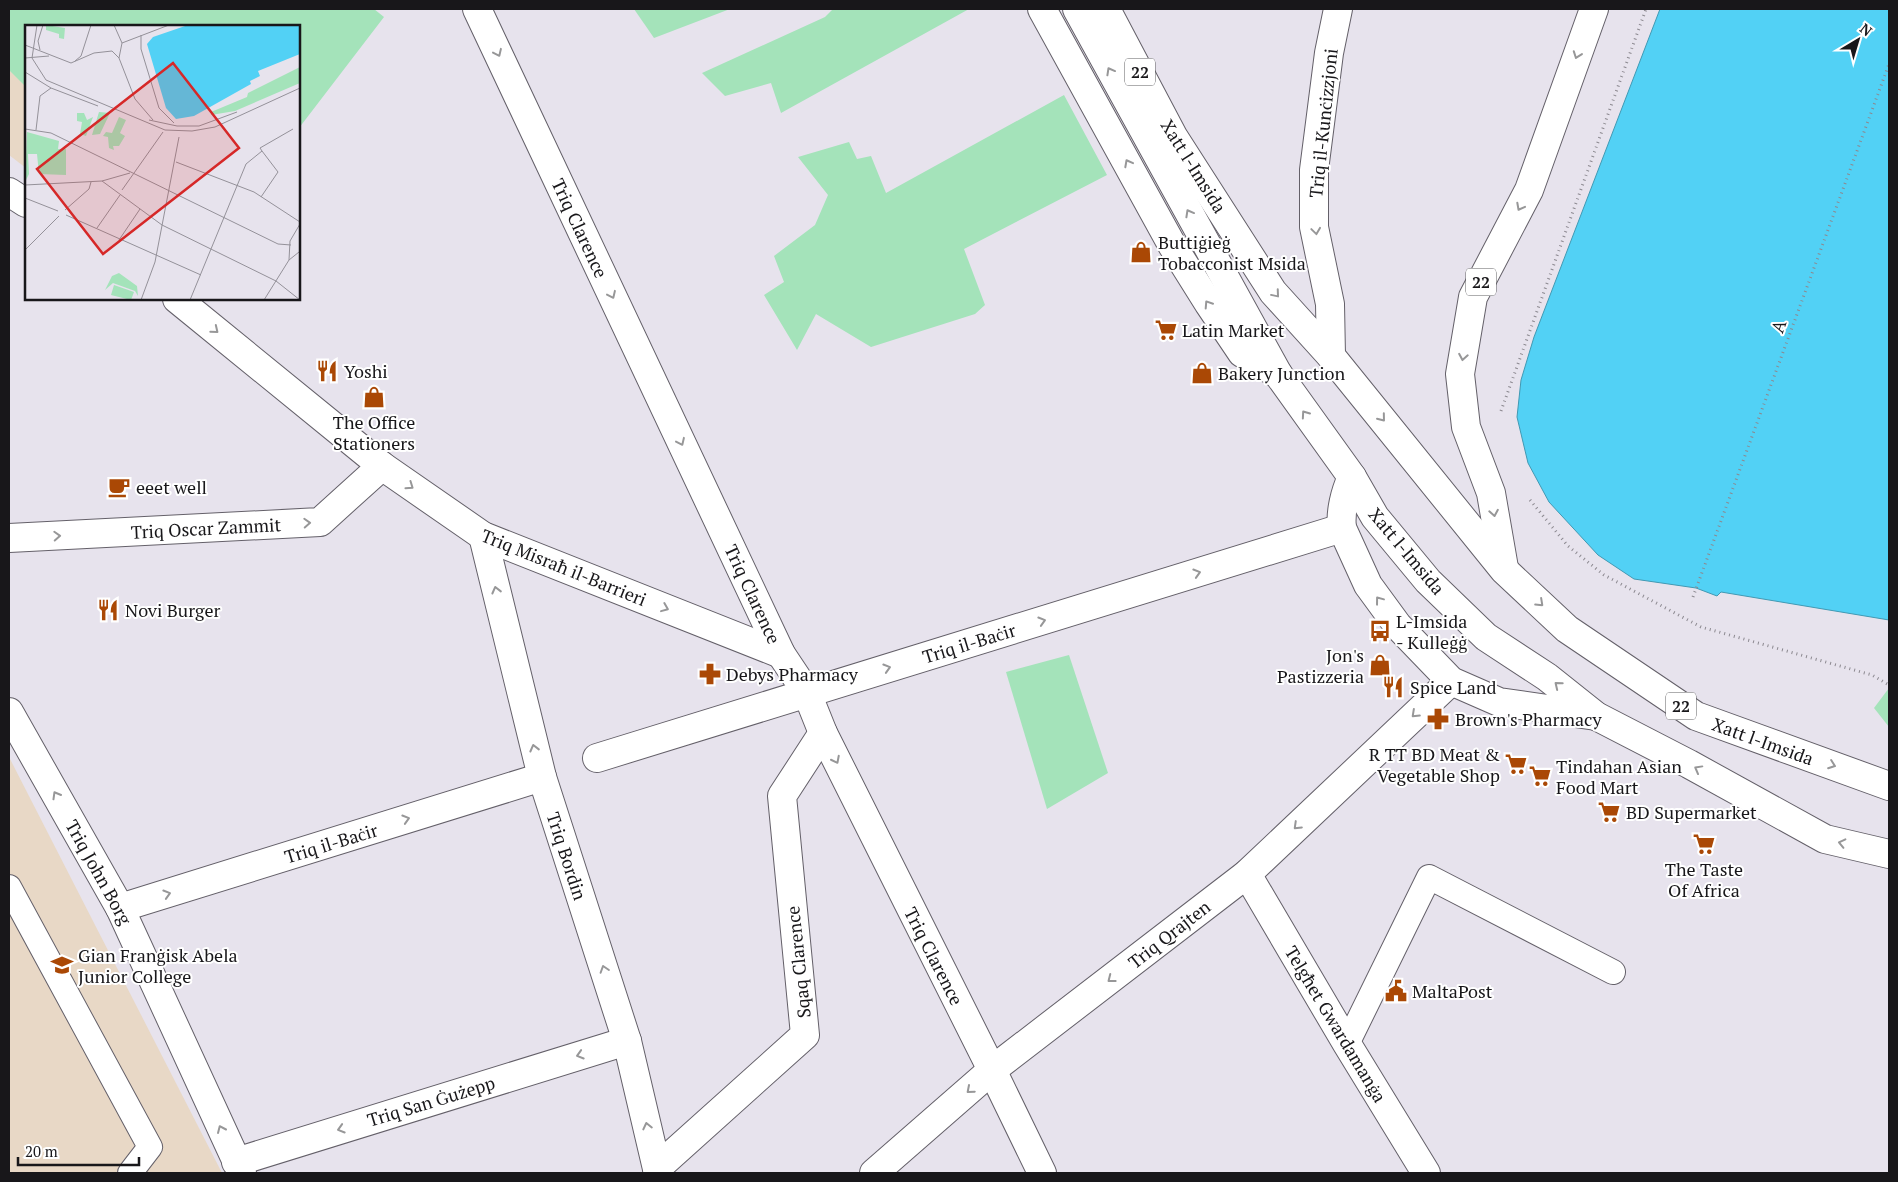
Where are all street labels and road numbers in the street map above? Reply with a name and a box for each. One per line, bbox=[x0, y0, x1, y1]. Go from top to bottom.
street label: Triq il-Kunċizzjoni bbox=[1303, 47, 1343, 199]
road number: 22 bbox=[1125, 58, 1155, 86]
street label: Xatt l-Imsida bbox=[1156, 115, 1232, 217]
street label: Triq Clarence bbox=[547, 174, 613, 282]
road number: 22 bbox=[1466, 268, 1496, 296]
street label: A bbox=[1765, 315, 1792, 336]
street label: Xatt l-Imsida bbox=[1364, 503, 1450, 599]
street label: Triq Oscar Zammit bbox=[130, 512, 282, 544]
street label: Triq Misraħ il-Barrieri bbox=[478, 523, 650, 611]
street label: Triq Clarence bbox=[720, 540, 786, 648]
street label: Triq il-Baċir bbox=[920, 617, 1019, 669]
road number: 22 bbox=[1666, 692, 1696, 719]
street label: Xatt l-Imsida bbox=[1709, 712, 1817, 770]
street label: Triq Bordin bbox=[541, 809, 593, 903]
street label: Triq John Borg bbox=[60, 815, 138, 929]
street label: Triq il-Baċir bbox=[282, 817, 381, 869]
street label: Triq Qrajten bbox=[1123, 894, 1215, 974]
street label: Triq Clarence bbox=[899, 903, 969, 1009]
street label: Sqaq Clarence bbox=[780, 905, 816, 1019]
street label: Telgħet Gwardamanġa bbox=[1280, 941, 1392, 1107]
street label: Triq San Ġużepp bbox=[364, 1070, 498, 1132]

